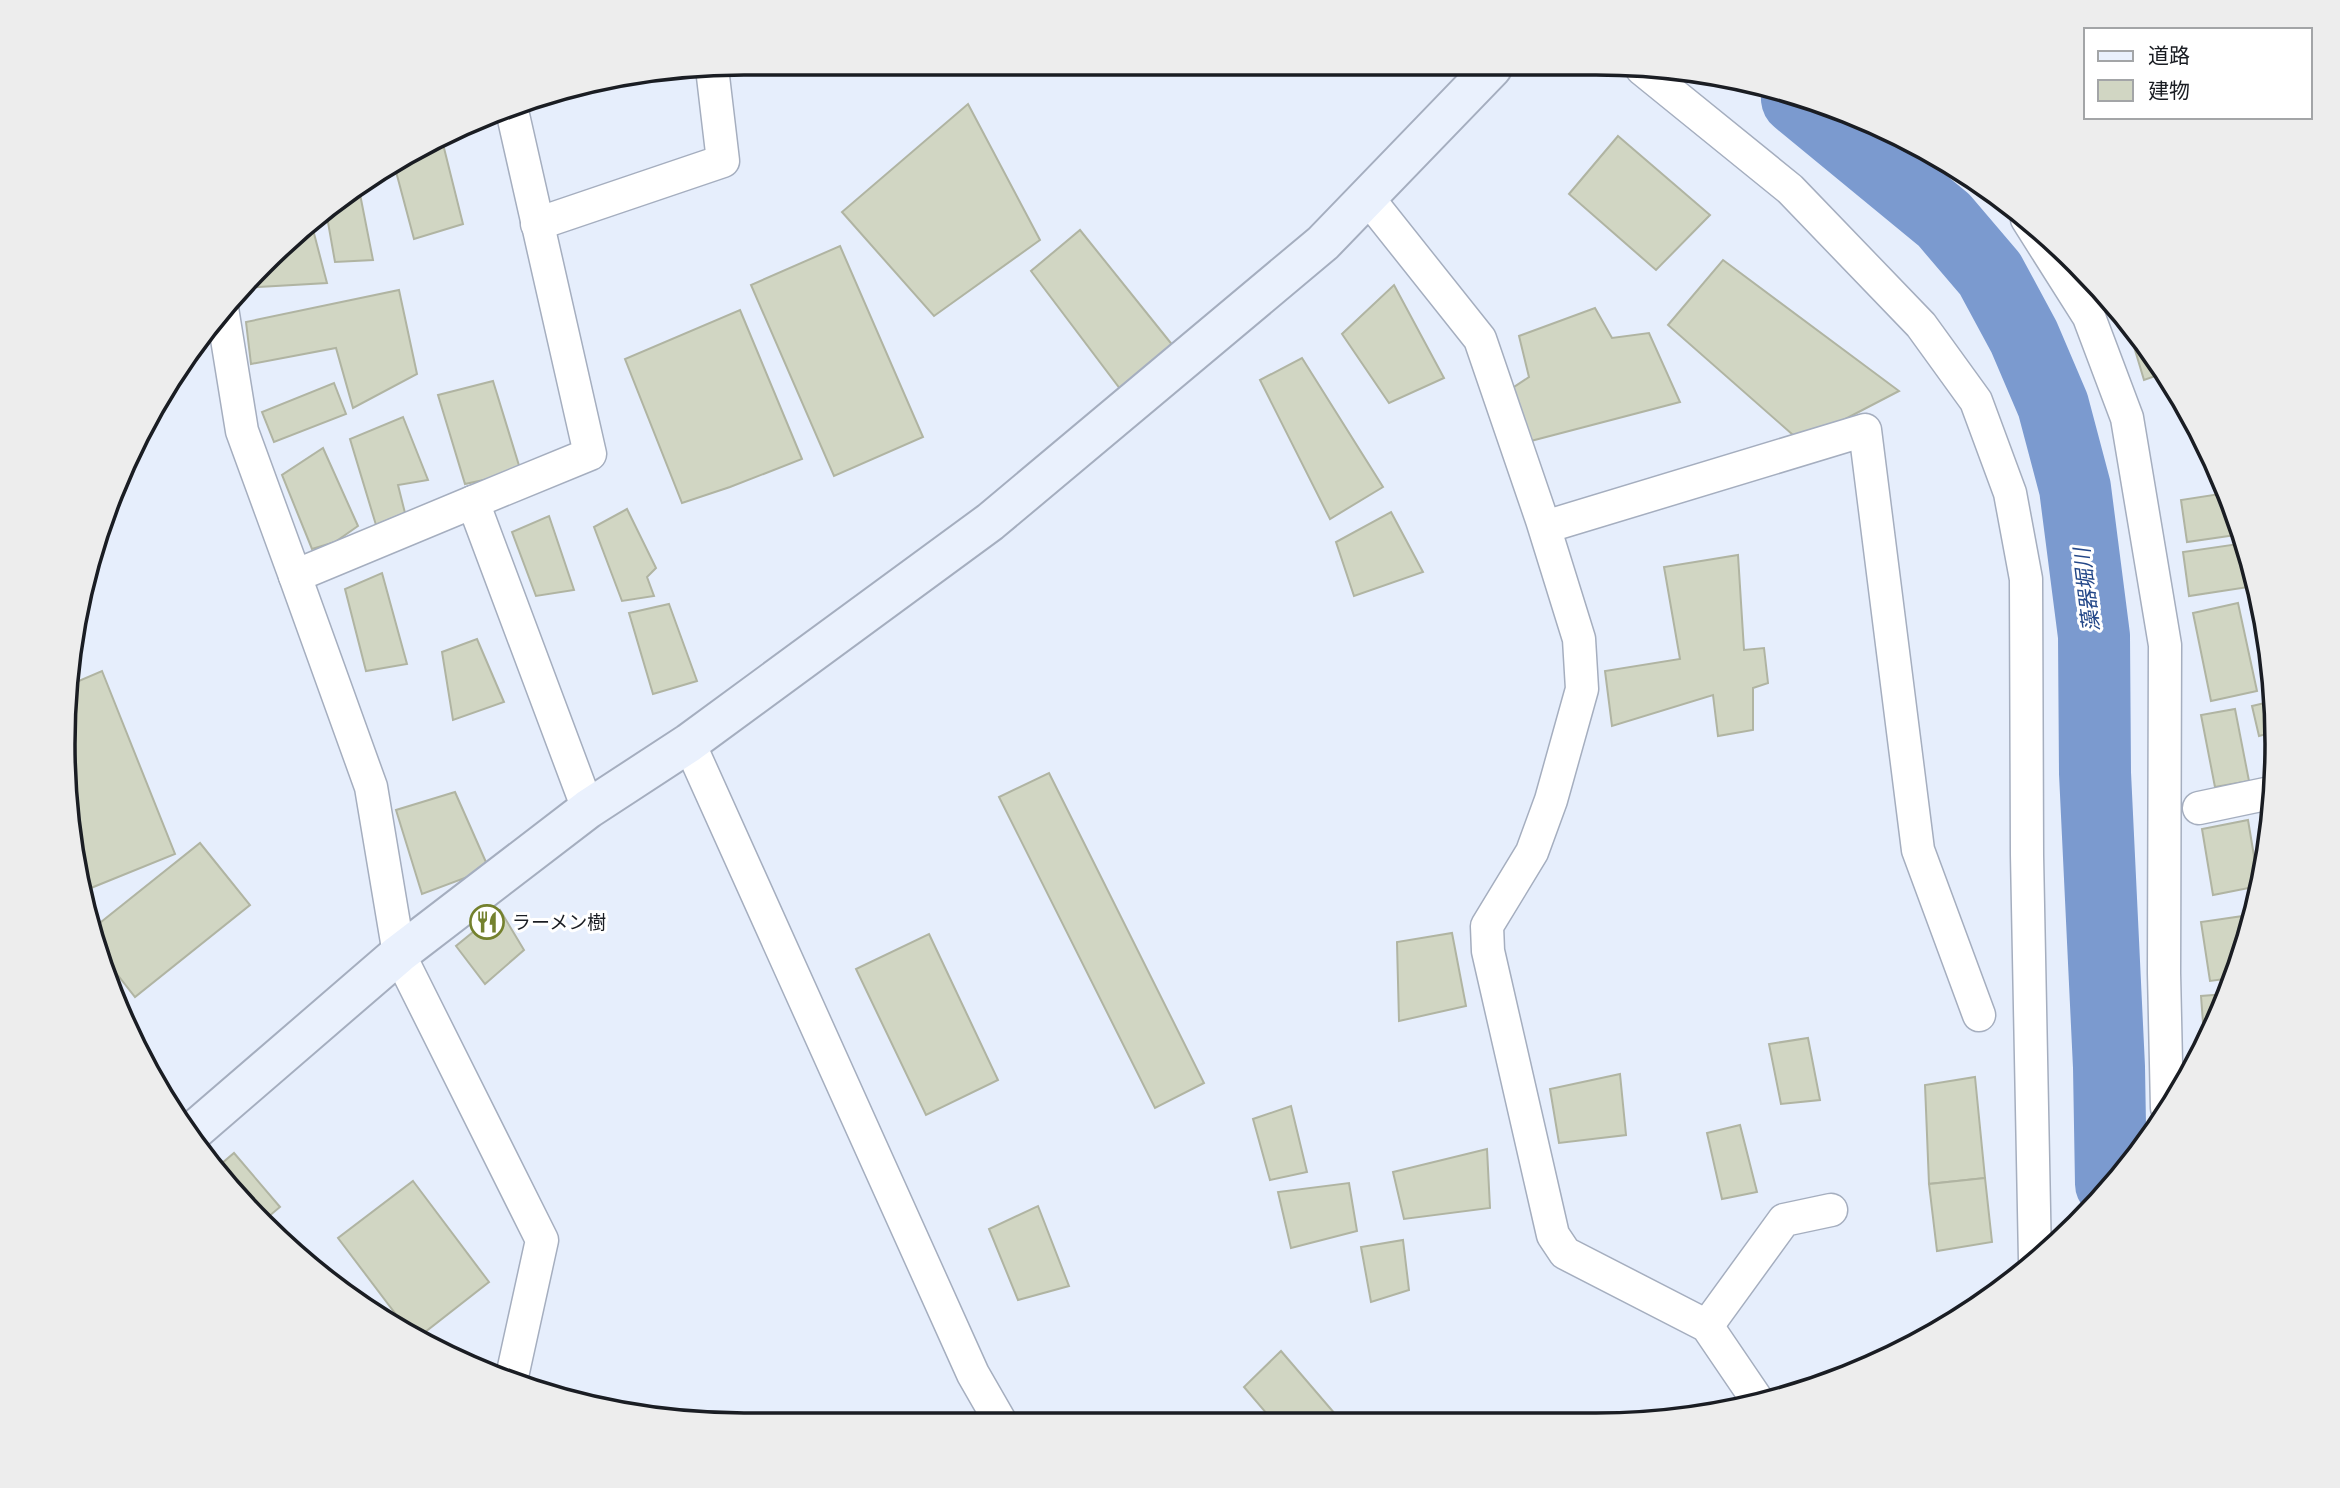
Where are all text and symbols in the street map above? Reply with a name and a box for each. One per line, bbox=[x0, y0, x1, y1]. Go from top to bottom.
legend bbox=[2084, 28, 2312, 119]
text: 道路 bbox=[2148, 44, 2190, 68]
text: 建物 bbox=[2148, 79, 2190, 103]
water label: 藻器堀川 bbox=[2070, 545, 2104, 633]
restaurant icon: ラーメン樹 bbox=[468, 903, 506, 941]
place label: ラーメン樹 bbox=[512, 911, 606, 934]

